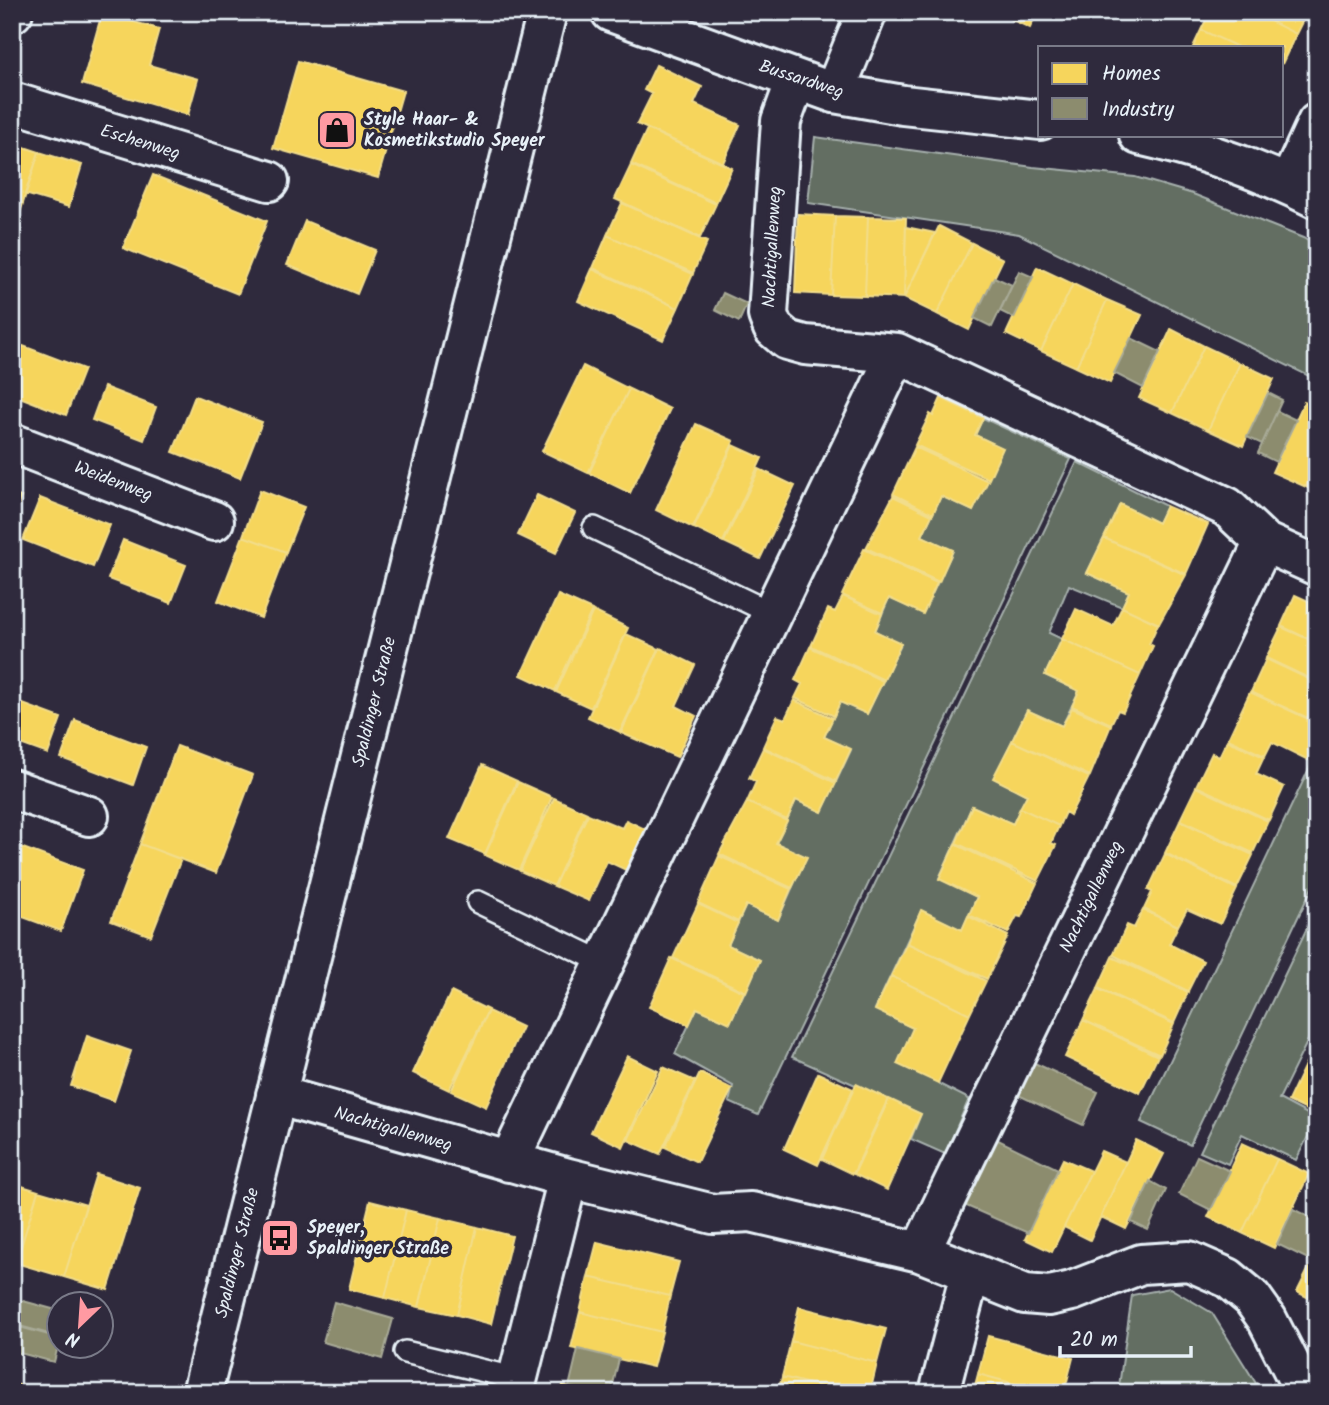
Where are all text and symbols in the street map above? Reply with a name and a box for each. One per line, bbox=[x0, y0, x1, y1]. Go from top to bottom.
legend bbox=[1038, 46, 1284, 136]
street label: Bussardweg bbox=[755, 53, 847, 107]
text: Homes bbox=[1102, 58, 1161, 91]
text: Industry bbox=[1102, 94, 1174, 127]
place label: Style Haar- & Kosmetikstudio Speyer bbox=[364, 106, 546, 156]
shop icon: Style Haar- & Kosmetikstudio Speyer bbox=[316, 109, 358, 151]
street label: Eschenweg bbox=[96, 117, 184, 169]
street label: Nachtigallenweg bbox=[755, 185, 791, 309]
street label: Weidenweg bbox=[70, 454, 156, 510]
street label: Spaldinger Straße bbox=[345, 634, 405, 770]
street label: Nachtigallenweg bbox=[1052, 836, 1132, 958]
street label: Nachtigallenweg bbox=[330, 1099, 456, 1161]
street label: Spaldinger Straße bbox=[208, 1185, 268, 1321]
place label: Speyer, Spaldinger Straße bbox=[307, 1214, 449, 1264]
bus stop icon: Speyer, Spaldinger Straße bbox=[259, 1217, 301, 1259]
north arrow bbox=[46, 1290, 116, 1360]
scale bar bbox=[1060, 1314, 1191, 1358]
text: N bbox=[62, 1322, 85, 1355]
text: 20 m bbox=[1070, 1324, 1118, 1357]

